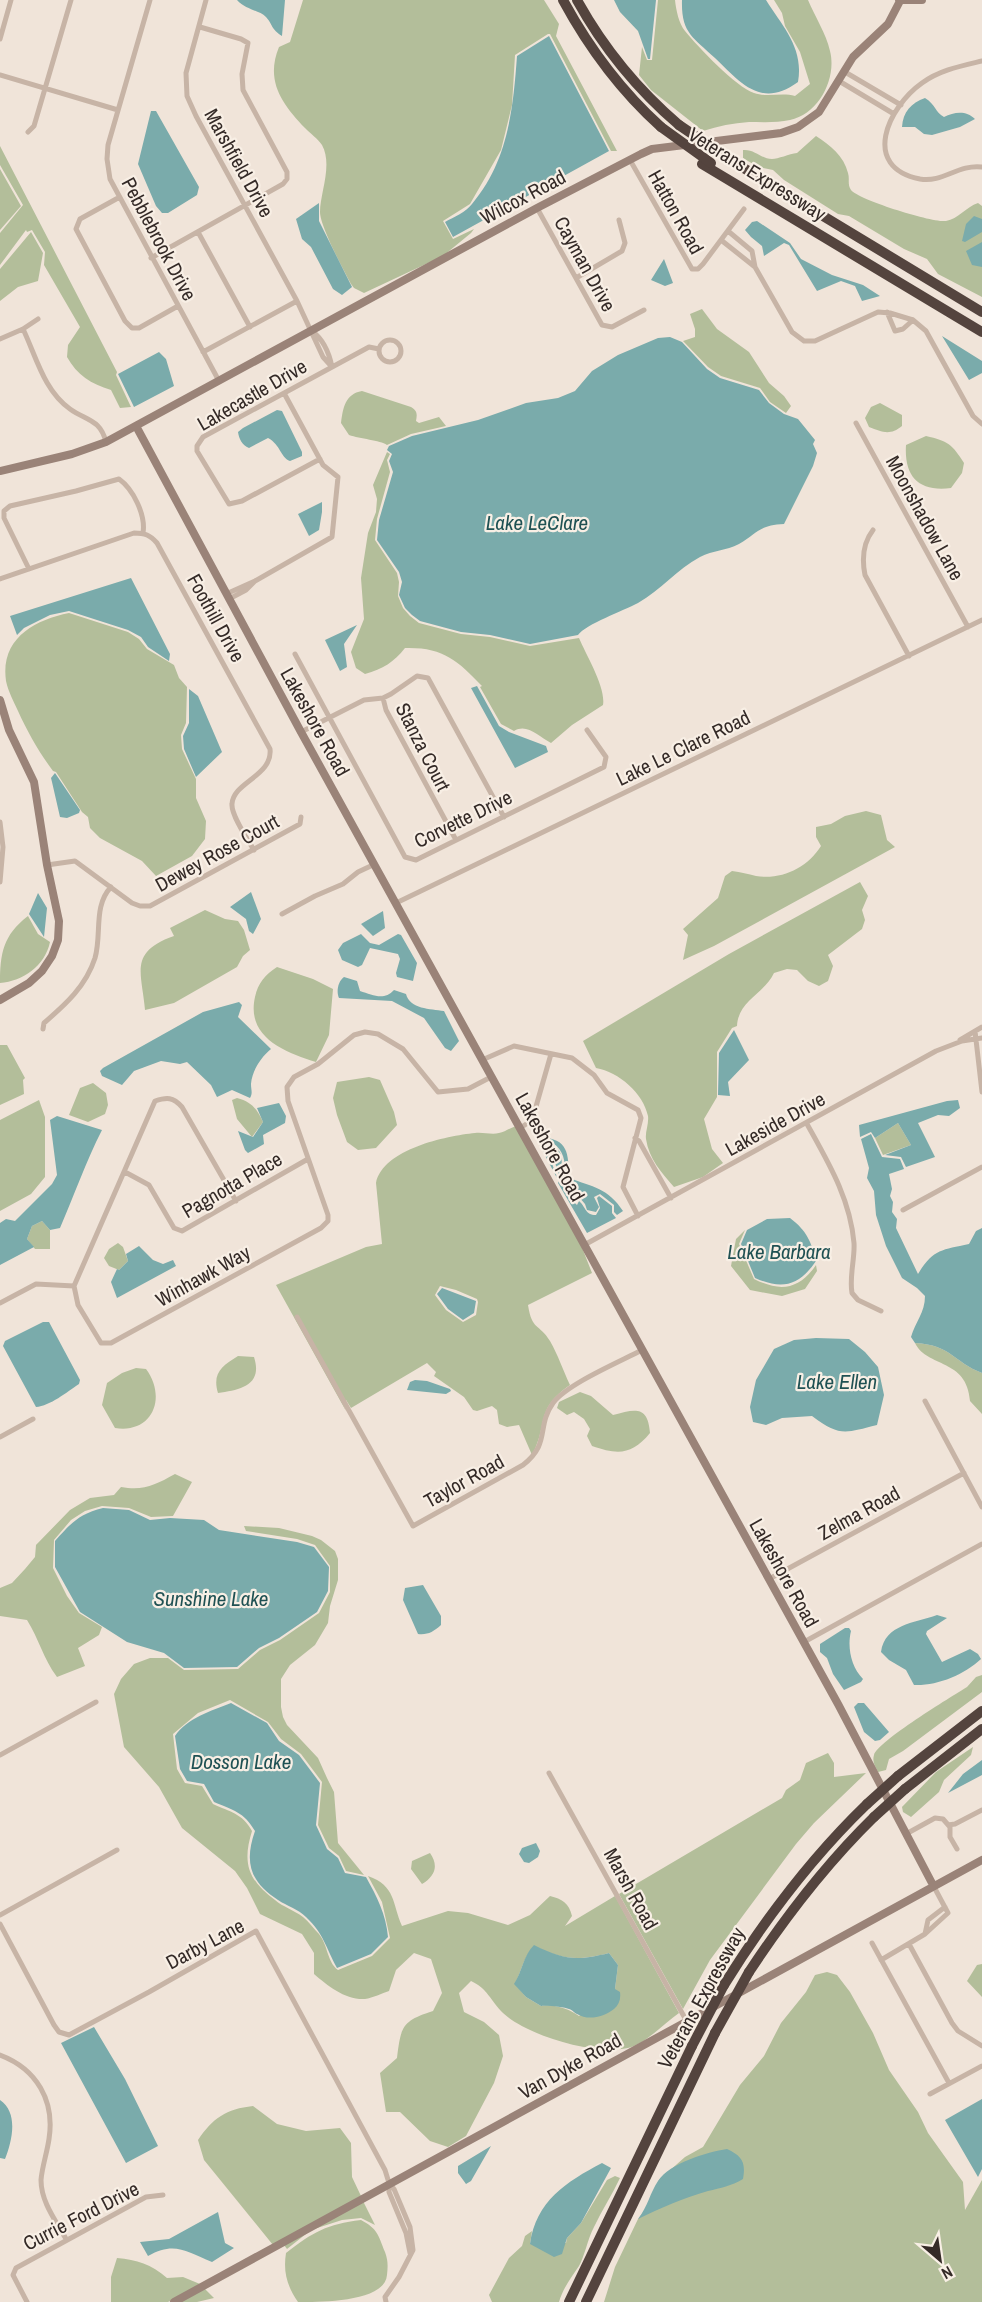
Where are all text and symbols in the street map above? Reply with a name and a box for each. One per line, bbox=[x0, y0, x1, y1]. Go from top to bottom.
street label: Marshfield Drive bbox=[198, 104, 280, 222]
street label: Veterans Expressway bbox=[683, 120, 832, 227]
street label: Wilcox Road bbox=[475, 163, 570, 230]
street label: Hatton Road bbox=[642, 165, 711, 259]
street label: Pebblebrook Drive bbox=[116, 172, 203, 305]
street label: Cayman Drive bbox=[548, 211, 623, 316]
street label: Lakecastle Drive bbox=[192, 352, 311, 437]
street label: Moonshadow Lane bbox=[880, 451, 971, 585]
water label: Lake LeClare bbox=[486, 508, 588, 537]
street label: Foothill Drive bbox=[181, 569, 252, 667]
street label: Lakeshore Road bbox=[274, 663, 356, 781]
street label: Stanza Court bbox=[390, 698, 457, 796]
street label: Lake Le Clare Road bbox=[611, 703, 754, 792]
street label: Corvette Drive bbox=[409, 783, 516, 854]
street label: Dewey Rose Court bbox=[150, 807, 284, 898]
street label: Lakeside Drive bbox=[720, 1085, 830, 1162]
street label: Lakeshore Road bbox=[509, 1088, 591, 1206]
street label: Pagnotta Place bbox=[177, 1145, 287, 1224]
water label: Lake Barbara bbox=[727, 1237, 831, 1266]
street label: Winhawk Way bbox=[151, 1238, 256, 1313]
water label: Lake Ellen bbox=[797, 1367, 877, 1396]
street label: Taylor Road bbox=[419, 1447, 509, 1514]
street label: Zelma Road bbox=[813, 1479, 904, 1546]
street label: Lakeshore Road bbox=[743, 1514, 825, 1632]
water label: Sunshine Lake bbox=[154, 1584, 268, 1613]
water label: Dosson Lake bbox=[191, 1747, 291, 1776]
street label: Marsh Road bbox=[598, 1843, 665, 1934]
street label: Darby Lane bbox=[161, 1912, 249, 1975]
street label: Veterans Expressway bbox=[651, 1922, 751, 2073]
street label: Van Dyke Road bbox=[514, 2026, 626, 2105]
street label: Currie Ford Drive bbox=[18, 2175, 143, 2256]
north arrow bbox=[910, 2230, 970, 2290]
text: N bbox=[938, 2261, 957, 2285]

